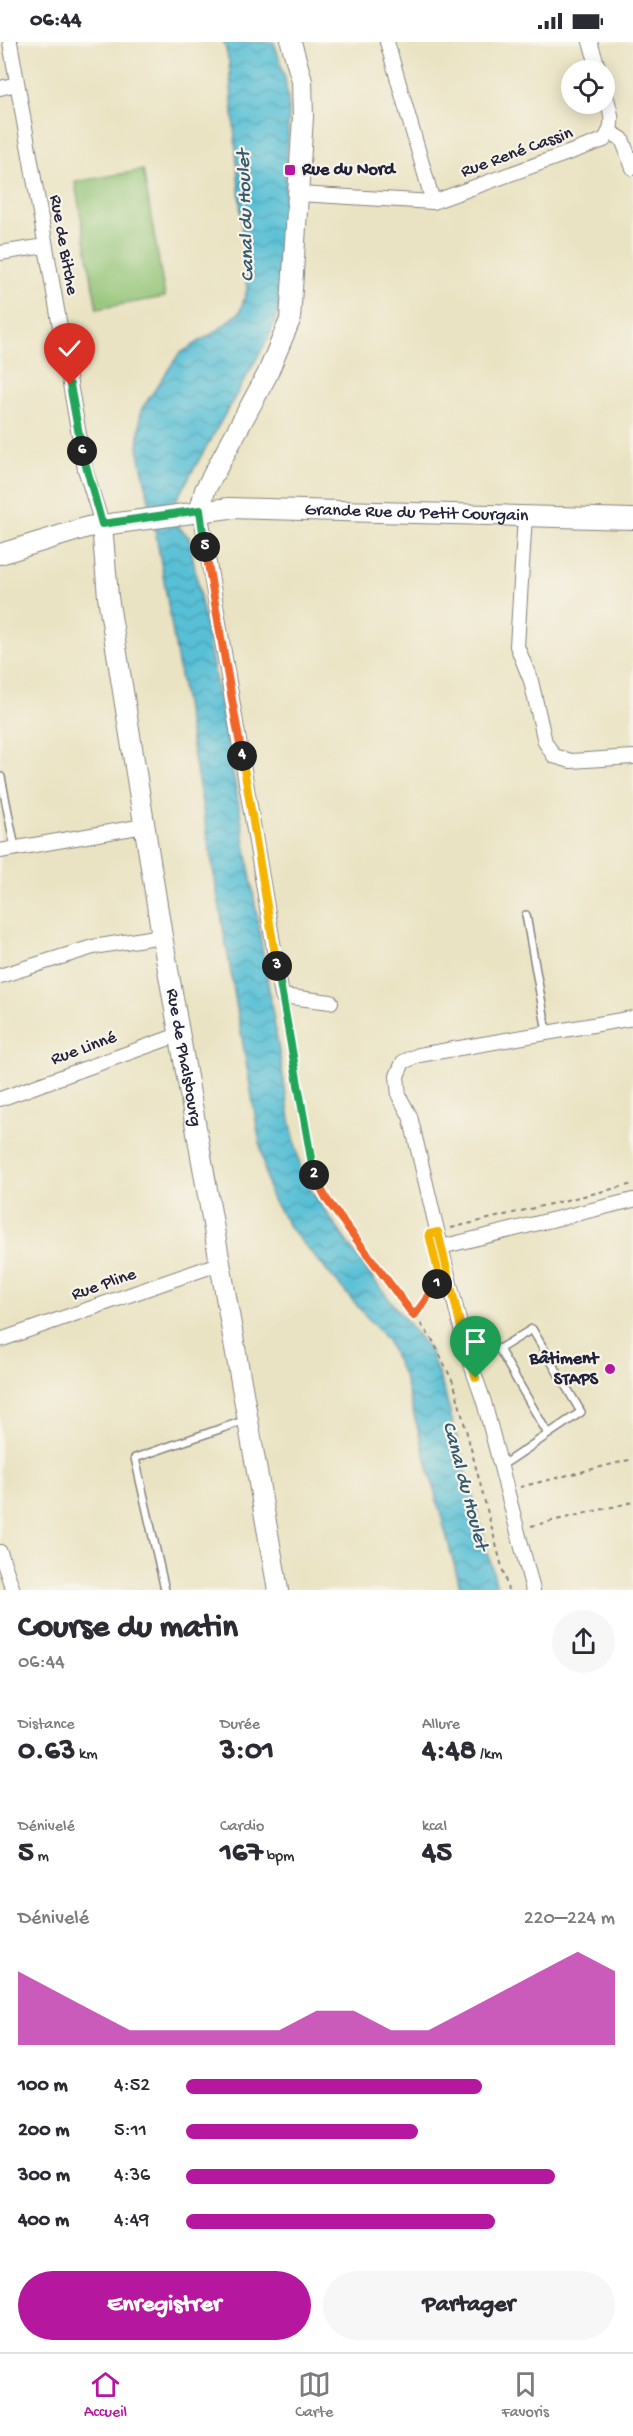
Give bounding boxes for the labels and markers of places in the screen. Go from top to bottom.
place label: Rue du Nord [301,160,397,181]
marker: Rue du Nord [283,163,297,177]
pin [44,323,95,385]
pin: 6 [67,436,97,466]
pin: 5 [190,532,220,562]
pin: 4 [227,741,257,771]
pin: 3 [262,951,292,981]
pin: 2 [299,1160,329,1190]
pin: 1 [422,1269,452,1299]
pin [450,1316,501,1378]
place label: Bâtiment STAPS [529,1349,600,1391]
marker: Bâtiment STAPS [603,1362,617,1376]

